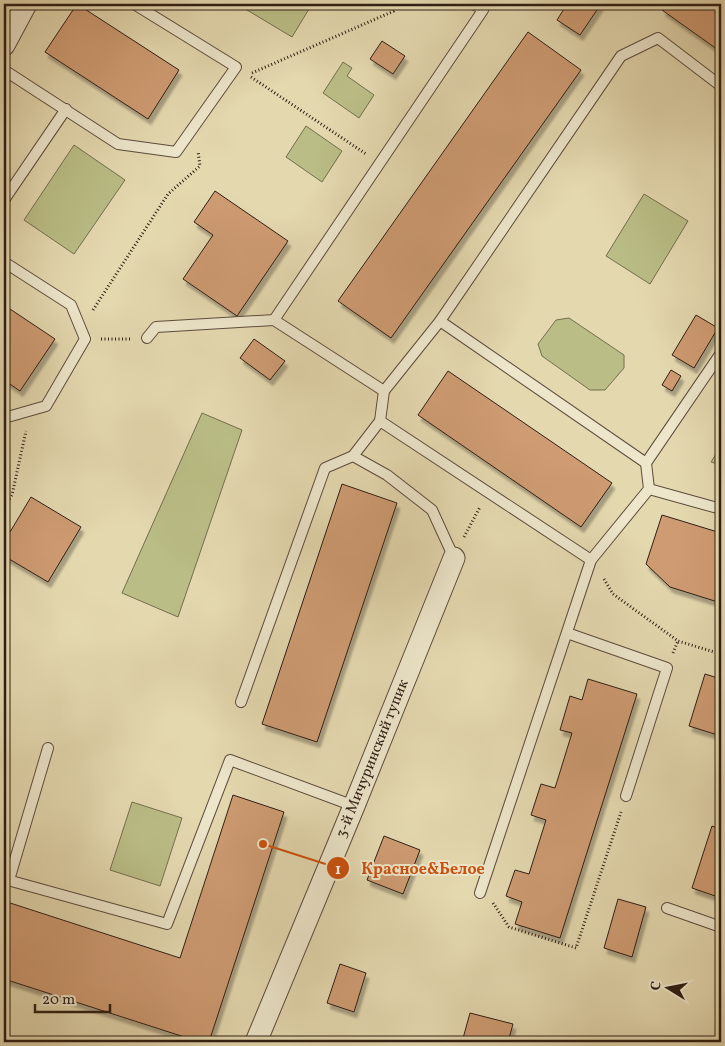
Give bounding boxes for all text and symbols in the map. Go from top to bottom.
street label: 3-й Мичуринский тупик [332,677,414,841]
callout: Красное&Белое [326,853,494,884]
text: Красное&Белое [361,859,485,881]
text: 1 [335,860,341,881]
north arrow [642,964,692,1014]
text: С [647,980,667,992]
scale bar [35,981,110,1013]
text: 20 m [42,990,75,1011]

